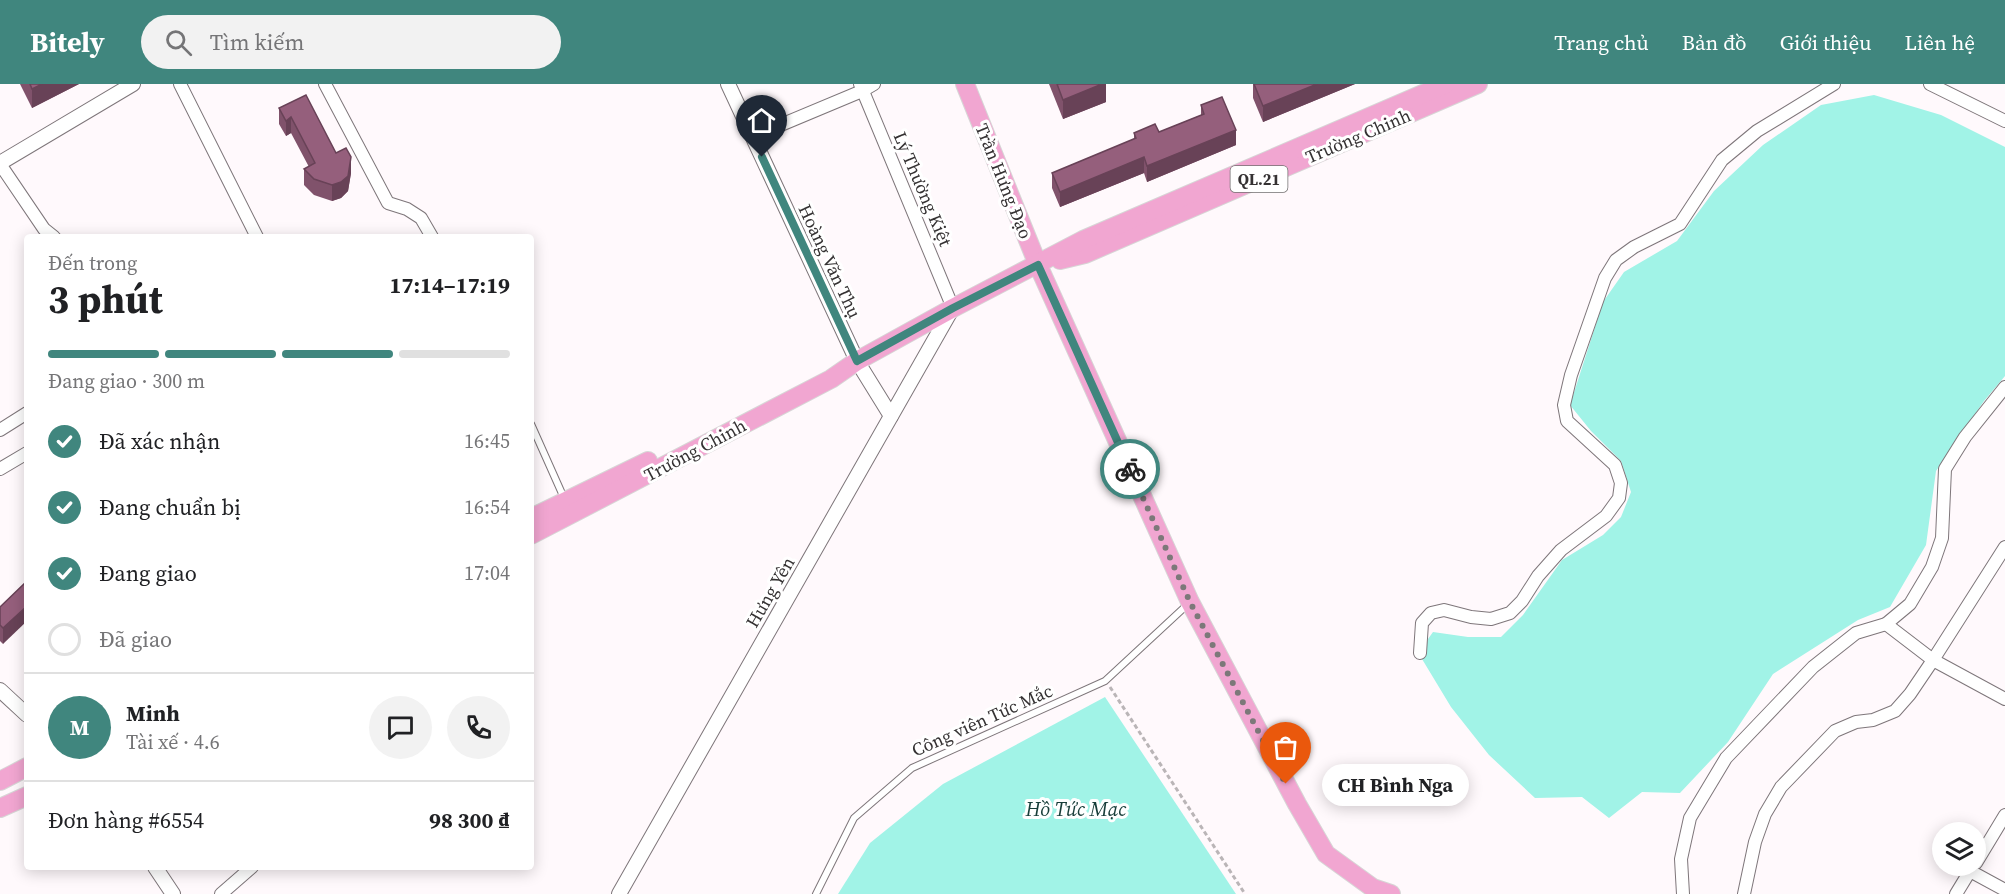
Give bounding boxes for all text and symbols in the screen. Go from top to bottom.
search box [141,15,561,69]
text: Bitely [30,23,105,61]
icon: search [162,26,195,59]
text: Tìm kiếm [210,27,304,57]
text: Trang chủ [1554,28,1649,57]
text: Bản đồ [1682,28,1747,57]
text: Giới thiệu [1780,28,1872,57]
text: Liên hệ [1905,28,1975,57]
pin [736,95,787,157]
street label: Trường Chinh [1302,103,1415,169]
icon: home [745,104,778,137]
street label: Trần Hưng Đạo [969,120,1039,243]
street label: Lý Thường Kiệt [888,128,958,250]
road number: QL.21 [1230,166,1288,192]
street label: Hoàng Văn Thụ [793,200,867,322]
text: Đến trong [48,249,137,277]
text: 17:14–17:19 [390,270,510,300]
text: 3 phút [48,273,163,326]
text: Đang giao · 300 m [48,367,205,395]
street label: Trường Chinh [640,413,750,487]
icon: check [48,425,81,458]
text: Đã xác nhận [99,426,220,456]
text: 16:45 [464,427,510,455]
courier [1100,439,1160,499]
icon: bike [1114,453,1147,486]
icon: check [48,491,81,524]
text: Đang chuẩn bị [99,492,241,522]
text: 16:54 [464,493,510,521]
street label: Hưng Yên [740,552,800,632]
icon: check [48,557,81,590]
text: Đang giao [99,558,197,588]
text: 17:04 [464,559,510,587]
text: Đã giao [99,624,172,654]
street label: Công viên Tức Mắc [908,678,1057,762]
button: chat [369,696,432,759]
button: phone [447,696,510,759]
text: Minh [126,698,180,728]
text: M [70,712,89,742]
pin [1260,722,1311,784]
text: Tài xế · 4.6 [126,728,220,756]
icon: bag [1269,731,1302,764]
callout: CH Bình Nga [1322,763,1469,805]
text: CH Bình Nga [1338,771,1453,799]
water label: Hồ Tức Mạc [1025,795,1127,823]
text: Đơn hàng #6554 [48,805,204,835]
text: 98 300 ₫ [429,805,510,835]
map controls [1932,822,1986,876]
button: layers [1932,822,1986,876]

